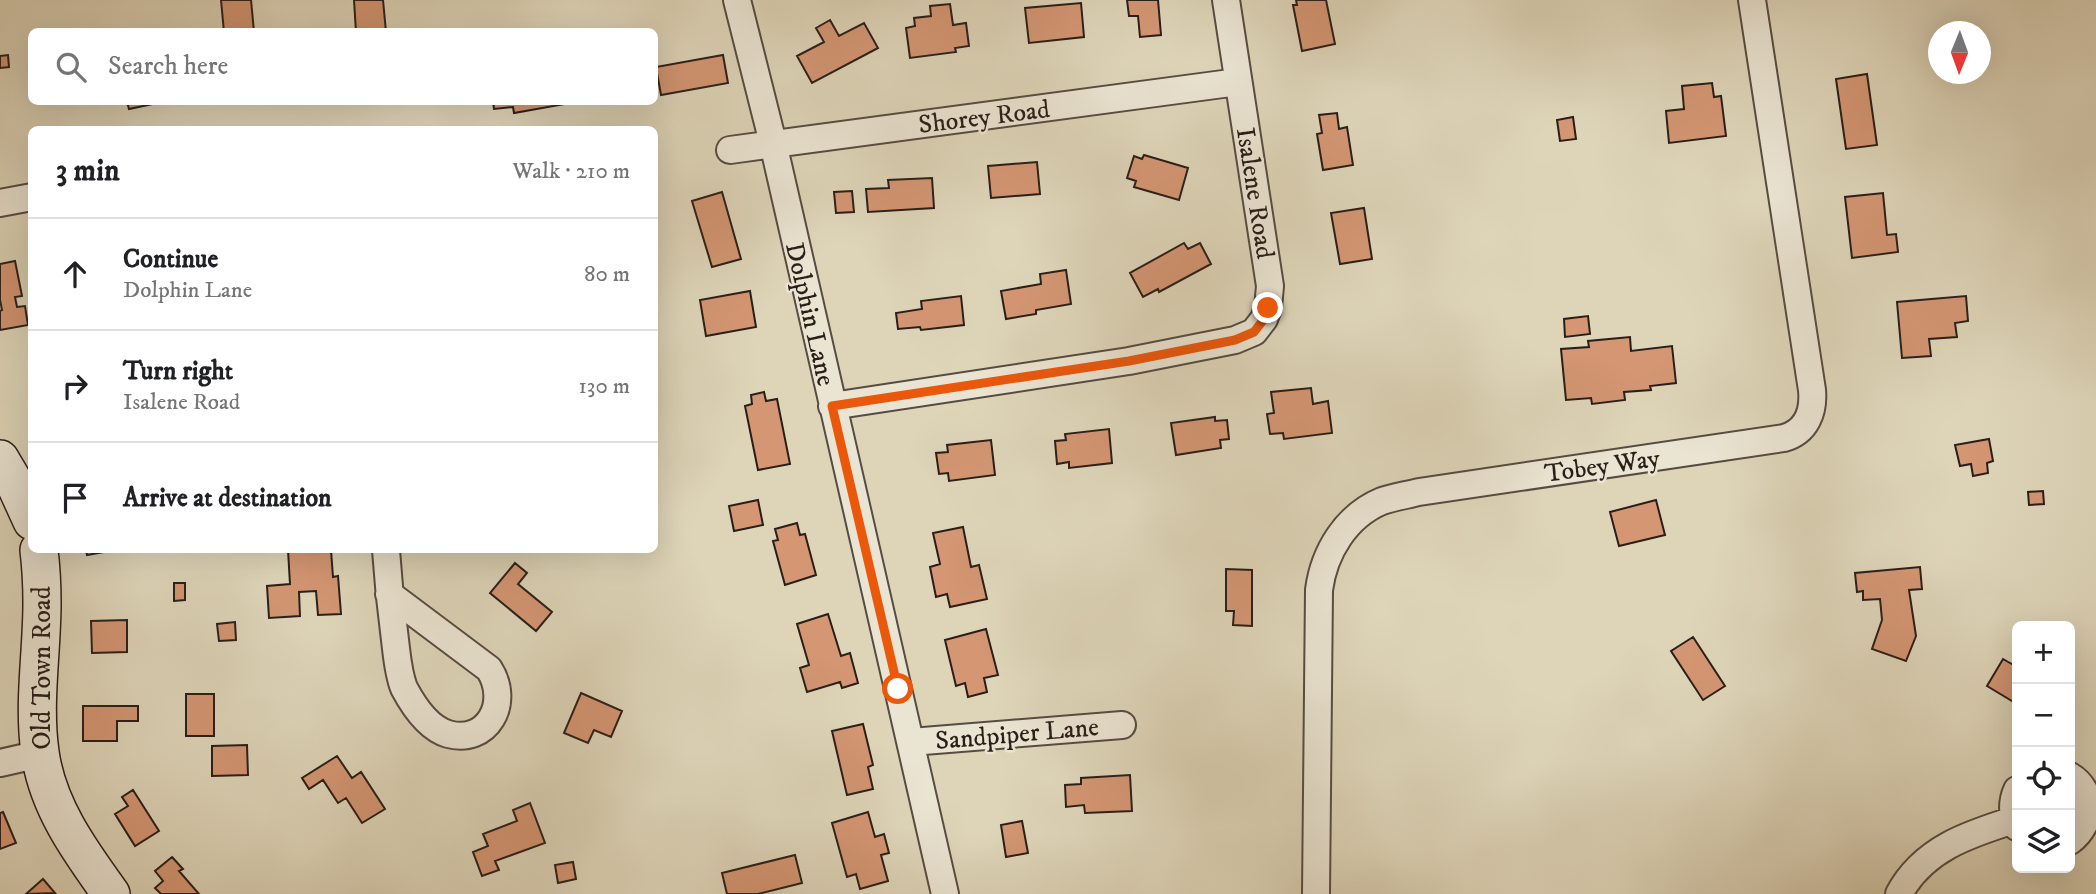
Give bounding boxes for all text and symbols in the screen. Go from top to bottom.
north arrow [1928,21,1991,84]
search box [28,28,658,105]
icon: search [52,48,90,86]
text: Search here [108,50,228,83]
street label: Shorey Road [917,93,1052,142]
street label: Isalene Road [1228,125,1281,261]
text: 3 min [56,153,120,190]
text: Walk · 210 m [513,157,630,186]
street label: Dolphin Lane [777,239,842,389]
text: Continue [123,243,218,276]
icon: ahead [56,255,94,293]
text: 80 m [584,260,630,289]
text: Dolphin Lane [123,276,252,305]
route end [1252,292,1283,323]
text: Turn right [123,355,233,388]
icon: right [56,367,94,405]
text: 130 m [578,372,630,401]
text: Isalene Road [123,388,240,417]
street label: Tobey Way [1543,442,1663,491]
icon: arrive [56,479,94,517]
text: Arrive at destination [123,482,332,515]
street label: Old Town Road [26,586,59,750]
map controls [2012,621,2075,873]
button: + [2012,621,2075,684]
route start [882,673,913,704]
button: − [2012,684,2075,747]
street label: Sandpiper Lane [934,711,1100,758]
button: locate [2012,747,2075,810]
button: layers [2012,810,2075,873]

